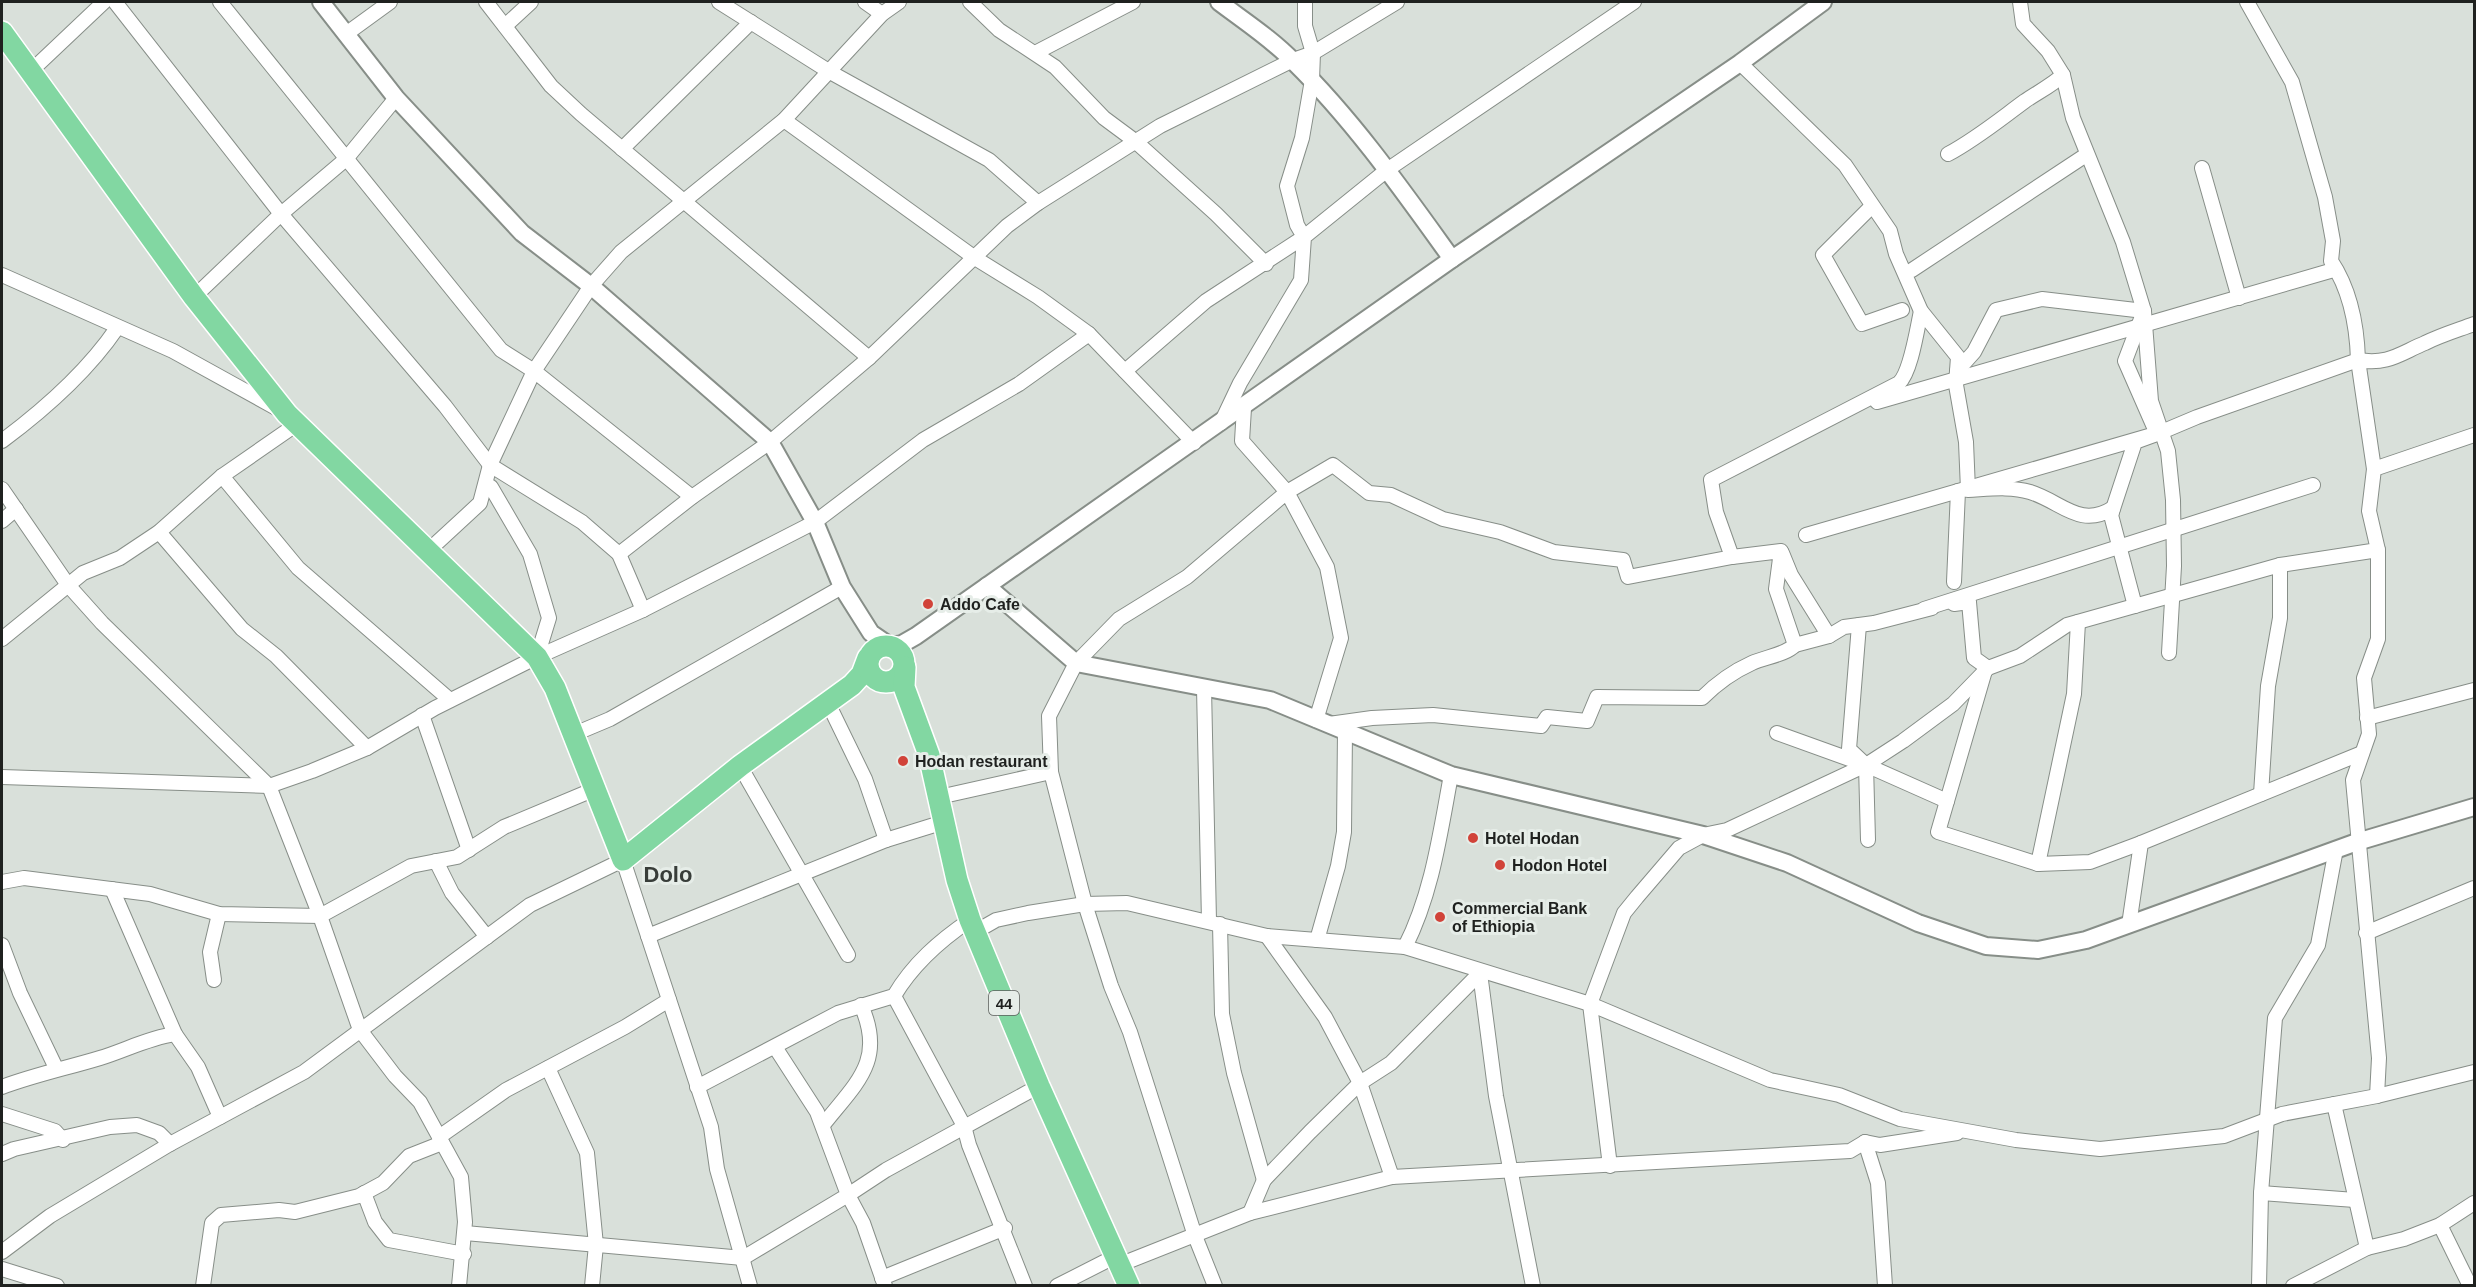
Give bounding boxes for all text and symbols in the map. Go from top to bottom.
place label: Addo Cafe [940,596,1020,613]
marker: Addo Cafe [921,597,935,611]
place label: Hodan restaurant [915,753,1048,770]
marker: Hodan restaurant [896,754,910,768]
place label: Hotel Hodan [1485,830,1579,847]
marker: Hotel Hodan [1466,831,1480,845]
place label: Hodon Hotel [1512,857,1607,874]
marker: Hodon Hotel [1493,858,1507,872]
district label: Dolo [644,862,692,887]
place label: Commercial Bank of Ethiopia [1452,900,1587,935]
marker: Commercial Bank of Ethiopia [1433,910,1447,924]
road number: 44 [989,991,1019,1015]

